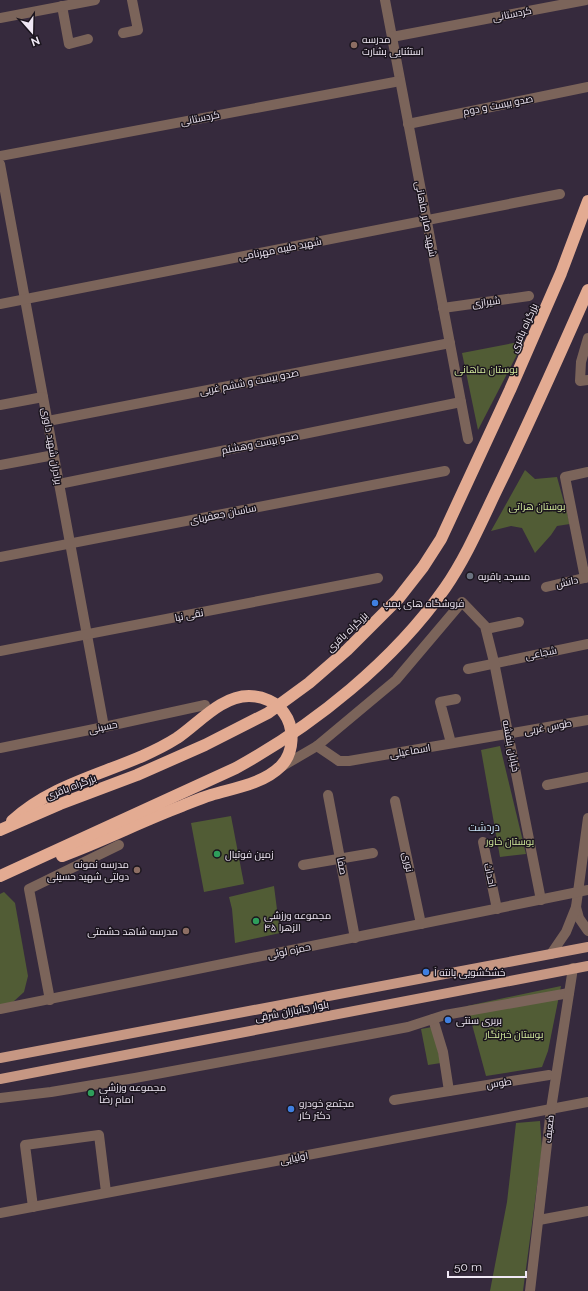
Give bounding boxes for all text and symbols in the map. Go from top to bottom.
street label: کردستانی [491,5,533,24]
north arrow [12,12,52,52]
text: N [29,33,41,48]
place label: مدرسه استثنایی بشارت [362,34,424,58]
marker: مدرسه استثنایی بشارت [349,40,359,50]
street label: صدو بیست و دوم [462,93,534,119]
street label: کردستانی [179,109,221,128]
street label: شهید صابر ماهانی [412,180,439,258]
street label: شهید طیبه مهرنامی [238,236,323,263]
street label: شیرازی [471,295,501,310]
street label: بزرگراه باقری [508,302,541,355]
park label: بوستان ماهانی [454,364,518,376]
street label: صدو بیست و ششم غربی [198,367,300,399]
street label: برادران شهید داوری [39,407,64,486]
street label: صدو بیست وهشتم [221,430,300,458]
park label: بوستان هراتی [509,501,565,513]
street label: ساسان جعفربای [189,502,257,527]
marker: مسجد باقریه [465,571,475,581]
place label: مسجد باقریه [478,571,530,582]
street label: دانش [555,574,580,591]
marker: فروشگاه های پمپ [370,598,380,608]
place label: فروشگاه های پمپ [383,598,464,610]
street label: نقی نیا [174,607,204,624]
street label: بزرگراه باقری [324,610,370,655]
street label: شجاعی [524,645,558,662]
street label: طوس غربی [523,717,573,738]
street label: حسینی [88,719,118,736]
street label: خیابان بنفشه [500,719,521,773]
street label: اسماعیلی [389,742,432,761]
street label: بزرگراه باقری [44,772,98,803]
district label: دردشت [468,821,500,834]
park label: بوستان خاور [485,836,534,848]
marker: زمین فوتبال [212,849,222,859]
place label: زمین فوتبال [225,849,274,861]
street label: نوری [400,851,415,873]
street label: صفا [335,856,349,876]
place label: مدرسه نمونه دولتی شهید حسینی [47,859,129,883]
street label: احداث [482,862,498,888]
marker: مدرسه نمونه دولتی شهید حسینی [132,865,142,875]
place label: مجموعه ورزشی الزهرا ۴۵ [264,910,331,933]
marker: مجموعه ورزشی الزهرا ۴۵ [251,916,261,926]
place label: مدرسه شاهد حشمتی [87,926,178,938]
marker: مدرسه شاهد حشمتی [181,926,191,936]
street label: حمزه لوئی [266,941,312,962]
marker: خشکشویی پانته آ [421,967,431,977]
place label: خشکشویی پانته آ [434,967,505,979]
street label: بلوار جانبازان شرقی [254,998,330,1025]
marker: بربری سنتی [443,1015,453,1025]
place label: بربری سنتی [456,1015,502,1027]
park label: بوستان خبرنگار [484,1029,543,1041]
street label: طوس [486,1076,513,1091]
place label: مجموعه ورزشی امام رضا [99,1082,166,1107]
marker: مجموعه ورزشی امام رضا [86,1088,96,1098]
place label: مجتمع خودرو دکتر کار [298,1098,354,1121]
marker: مجتمع خودرو دکتر کار [286,1104,296,1114]
street label: ضعیف [542,1114,556,1144]
street label: اولیایی [279,1150,309,1167]
scale bar [448,1253,526,1279]
text: 50 m [454,1260,482,1274]

